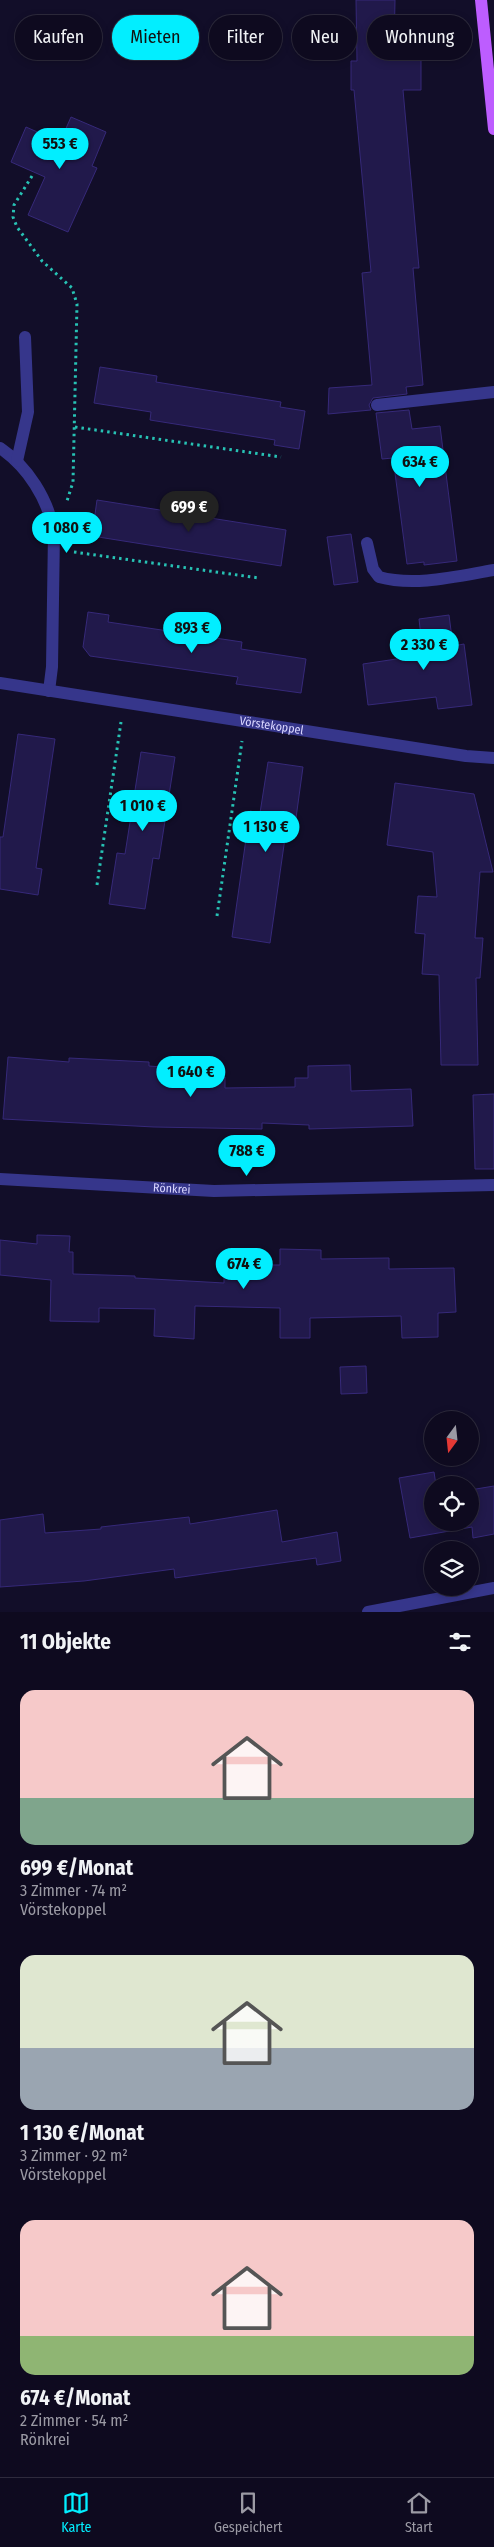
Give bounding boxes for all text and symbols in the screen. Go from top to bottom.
chip: Kaufen [15,15,102,60]
chip: Mieten [112,15,199,60]
chip: Filter [209,15,282,60]
chip: Neu [292,15,357,60]
chip: Wohnung [367,15,472,60]
pin: 553 € [25,128,95,170]
text: 553 € [43,134,77,153]
pin: 634 € [385,446,455,488]
text: 634 € [402,452,438,471]
pin: 699 € [154,490,224,533]
text: 699 € [171,497,207,516]
pin: 1 080 € [21,512,113,554]
text: 1 080 € [43,518,91,537]
pin: 893 € [157,612,227,654]
text: 893 € [174,618,210,637]
pin: 2 330 € [378,628,470,671]
text: 2 330 € [401,635,447,654]
street label: Vörstekoppel [239,714,305,737]
pin: 1 010 € [97,790,189,832]
text: 1 010 € [120,796,166,815]
pin: 1 130 € [220,810,312,853]
text: 1 130 € [243,817,289,836]
pin: 1 640 € [145,1056,237,1098]
text: 1 640 € [167,1062,215,1081]
pin: 788 € [212,1134,282,1177]
text: 788 € [229,1141,265,1160]
street label: Rönkrei [153,1181,191,1197]
pin: 674 € [209,1248,279,1290]
text: 674 € [227,1254,261,1273]
north arrow [424,1411,479,1466]
map controls [424,1411,479,1596]
button: locate [424,1476,479,1531]
button: layers [424,1541,479,1596]
icon: filters [446,1628,474,1656]
text: 11 Objekte [20,1629,111,1655]
icon: home [202,1723,292,1813]
text: 699 €/Monat [20,1855,133,1881]
text: 3 Zimmer · 74 m² [20,1881,127,1900]
text: Vörstekoppel [20,1900,106,1919]
icon: home [202,1988,292,2078]
text: 1 130 €/Monat [20,2120,144,2146]
text: 3 Zimmer · 92 m² [20,2146,128,2165]
text: Vörstekoppel [20,2165,106,2184]
icon: home [202,2253,292,2343]
text: 674 €/Monat [20,2385,130,2411]
text: 2 Zimmer · 54 m² [20,2411,128,2430]
text: Rönkrei [20,2430,70,2449]
tab: Karte [61,2489,92,2536]
tab: Gespeichert [214,2489,282,2536]
tab: Start [405,2489,433,2536]

